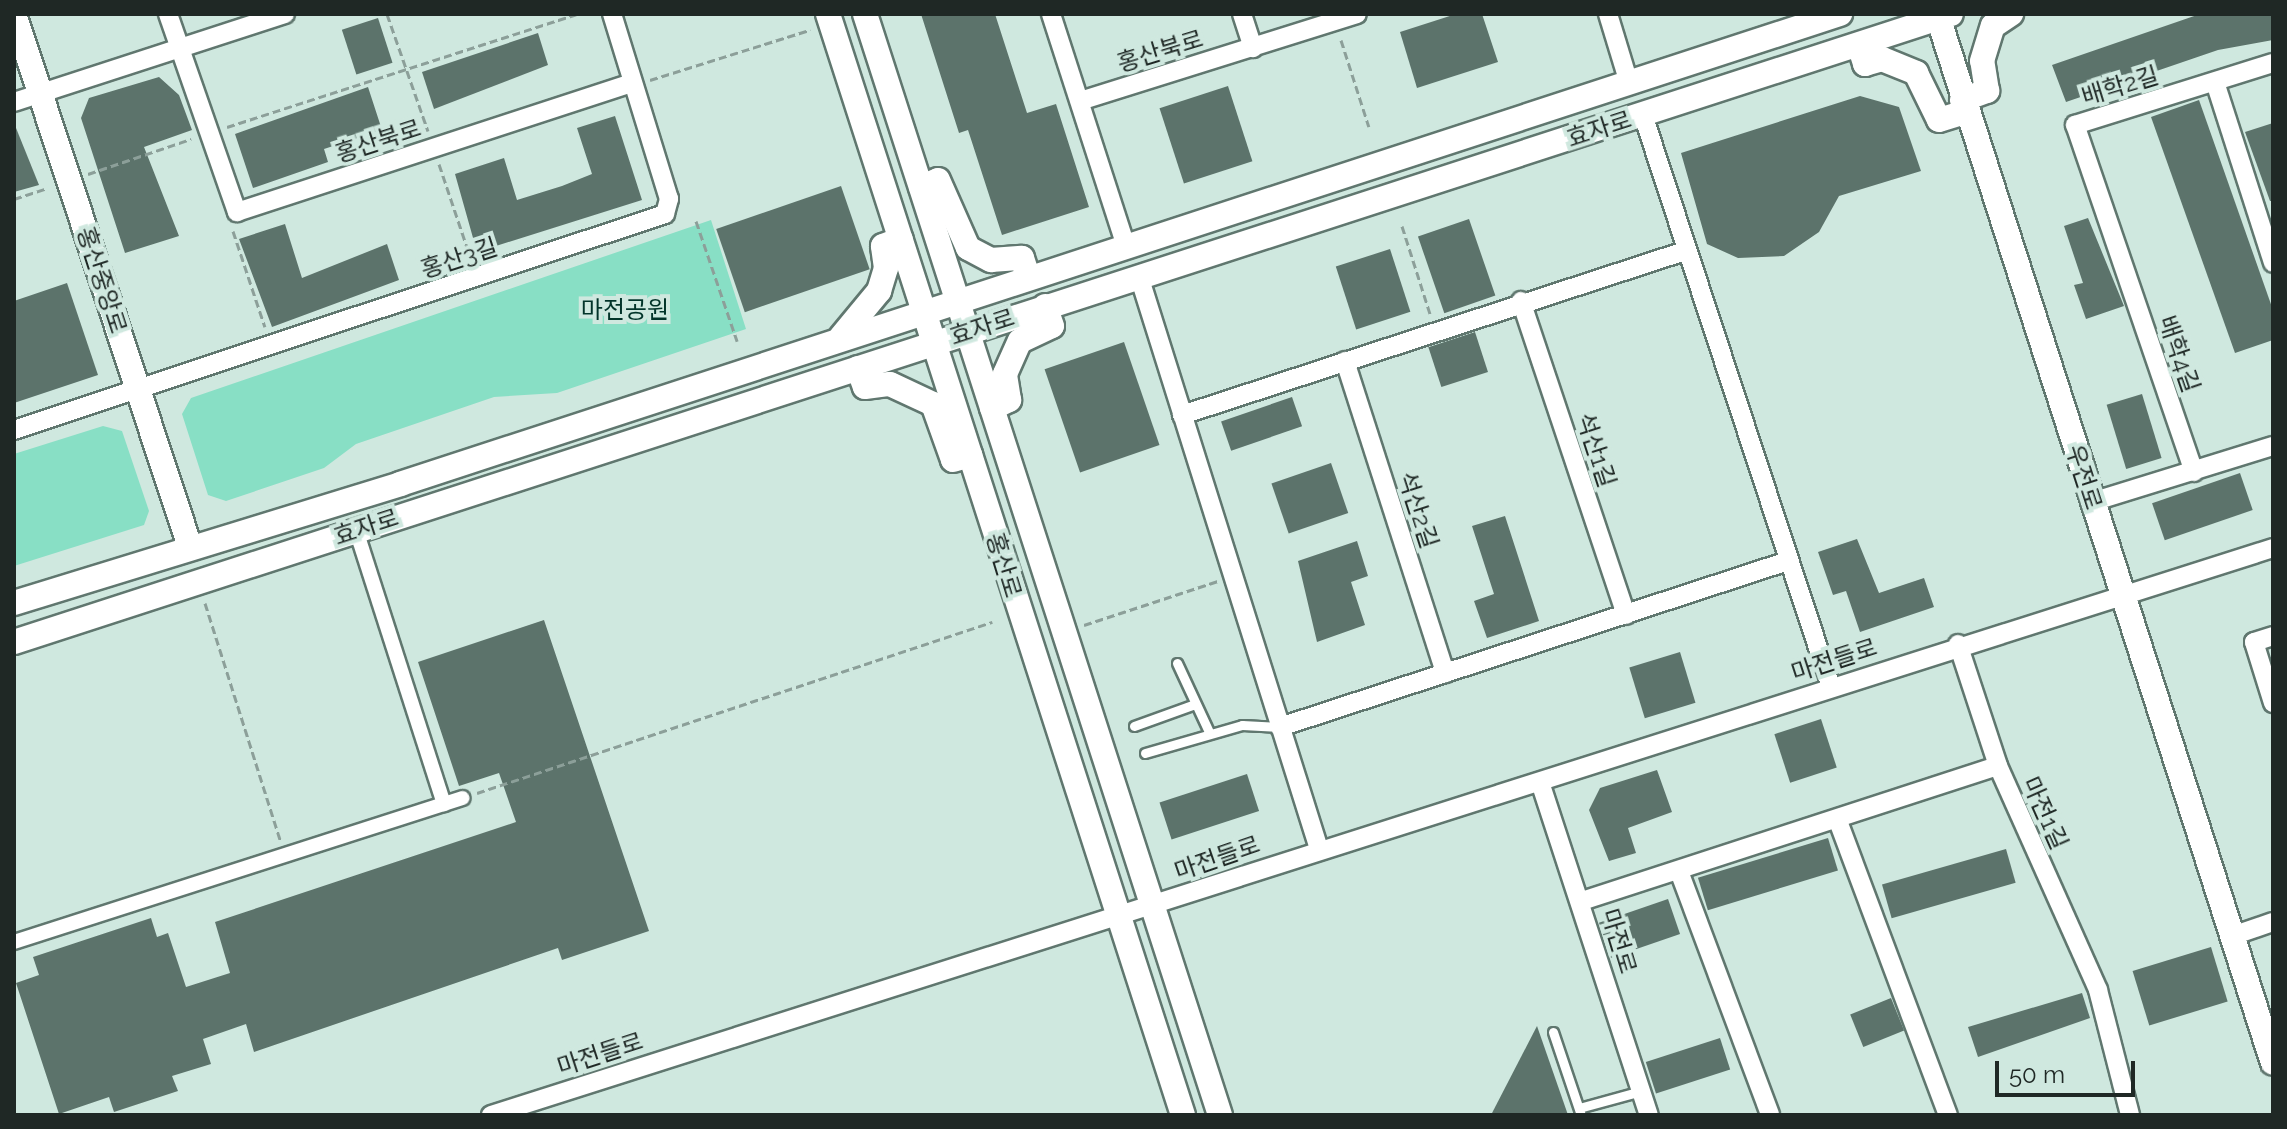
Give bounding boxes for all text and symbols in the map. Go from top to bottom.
street label: 홍산북로 [1114,24,1206,78]
street label: 배학2길 [2078,61,2162,111]
street label: 효자로 [1563,105,1635,153]
street label: 홍산북로 [332,114,424,168]
street label: 홍산중앙로 [71,223,133,337]
street label: 홍산3길 [417,232,501,284]
park label: 마전공원 [581,296,669,324]
street label: 효자로 [946,303,1018,351]
street label: 배학4길 [2152,312,2206,396]
street label: 석산1길 [1570,409,1622,491]
street label: 우전로 [2060,441,2108,513]
street label: 석산2길 [1392,468,1444,552]
street label: 효자로 [330,503,402,551]
street label: 홍산로 [981,529,1027,601]
street label: 마전들로 [1788,633,1880,687]
street label: 마전1길 [2016,772,2074,854]
street label: 마전들로 [1171,830,1263,886]
street label: 마전로 [1596,905,1642,977]
street label: 마전들로 [554,1027,646,1081]
scale bar [1999,1045,2139,1095]
text: 50 m [2009,1060,2065,1089]

